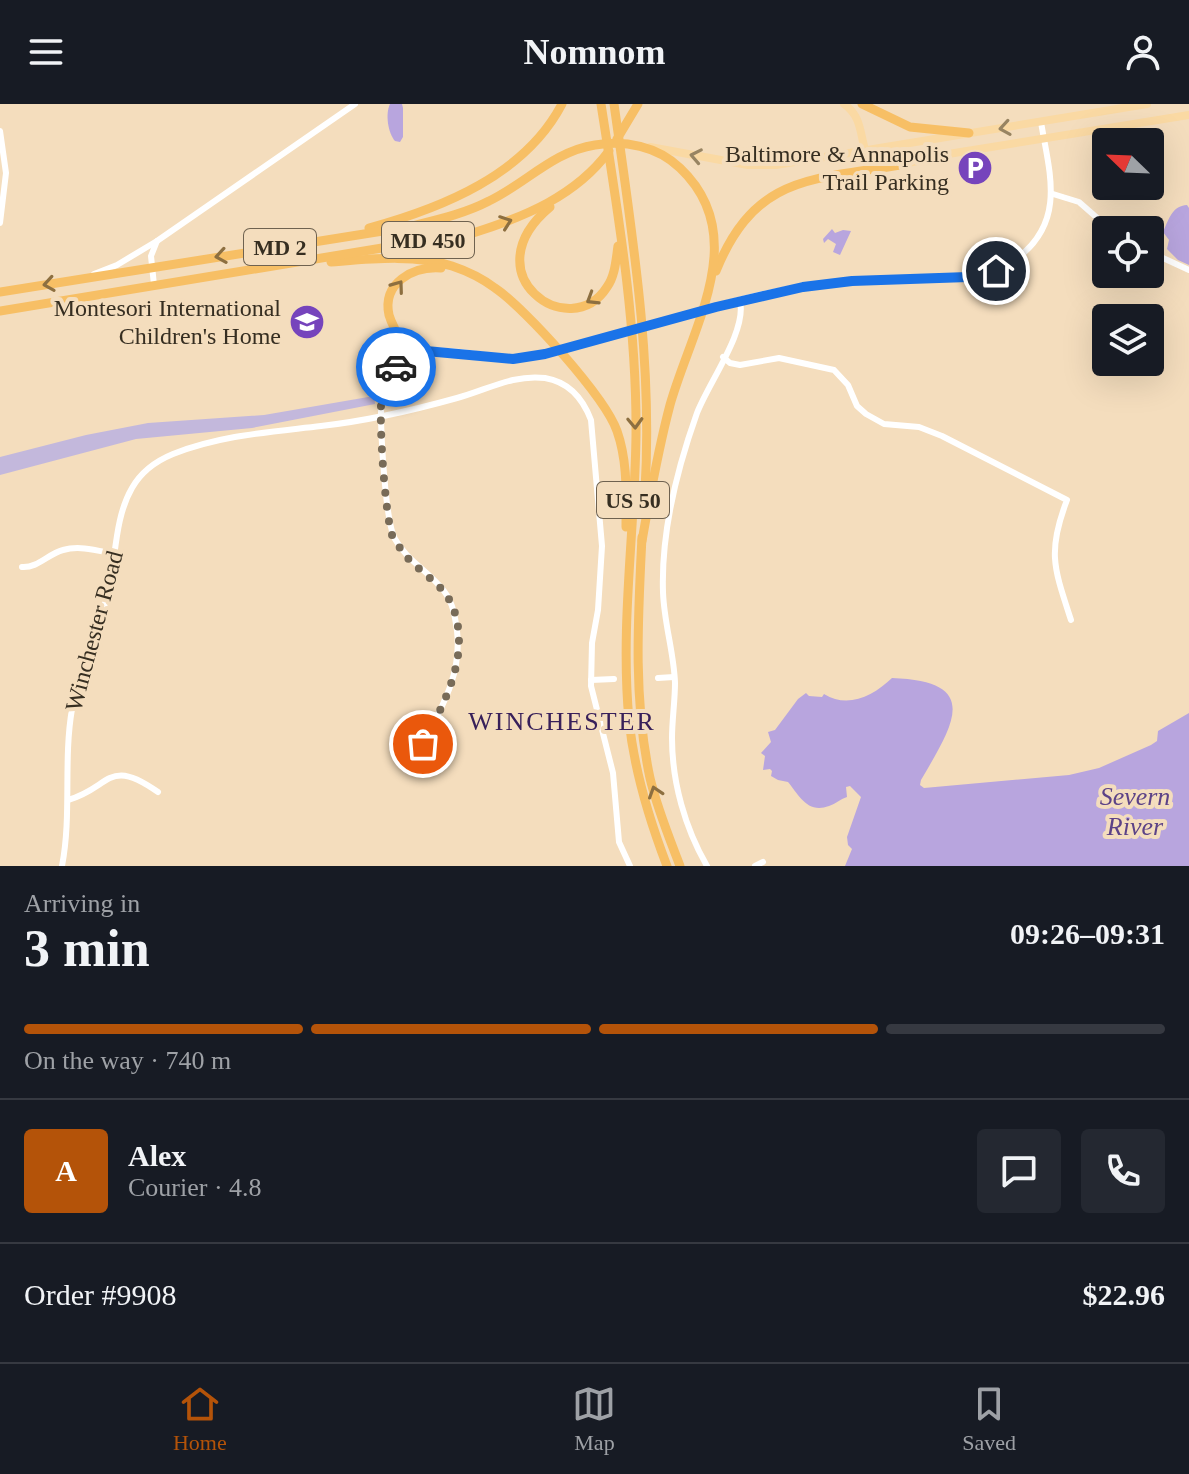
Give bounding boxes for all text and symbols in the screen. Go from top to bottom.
icon: menu [24,30,68,74]
icon: person [1121,30,1165,74]
text: Nomnom [524,32,666,72]
one-way arrow [998,118,1012,135]
north arrow [1092,128,1164,200]
map controls [1092,128,1164,376]
place label: Baltimore & Annapolis Trail Parking [725,141,949,195]
one-way arrow [690,148,704,165]
parking icon: Baltimore & Annapolis Trail Parking [956,149,994,187]
one-way arrow [498,215,512,232]
button: locate [1092,216,1164,288]
road number: MD 450 [382,222,474,258]
road number: MD 2 [244,229,316,265]
pin [962,237,1030,305]
one-way arrow [214,247,228,264]
icon: home [974,249,1018,293]
one-way arrow [42,275,55,292]
one-way arrow [388,280,403,295]
one-way arrow [587,289,601,304]
place label: Montesori International Children's Home [54,295,281,349]
school or university icon: Montesori International Children's Home [288,303,326,341]
button: layers [1092,304,1164,376]
courier [356,327,436,407]
icon: car [374,345,418,389]
one-way arrow [627,417,644,430]
road number: US 50 [597,482,669,518]
street label: Winchester Road [60,548,128,714]
district label: WINCHESTER [468,707,656,736]
pin [389,710,457,778]
icon: bag [401,722,445,766]
water label: Severn River [1100,782,1170,841]
one-way arrow [648,786,664,800]
text: Arriving in [24,889,140,918]
text: 09:26–09:31 [1010,917,1165,950]
text: 3 min [24,920,150,977]
text: On the way · 740 m [24,1046,231,1075]
button: chat [977,1129,1061,1213]
button: phone [1081,1129,1165,1213]
text: Alex [128,1139,186,1172]
text: A [55,1154,77,1187]
text: Courier · 4.8 [128,1173,262,1202]
text: Order #9908 [24,1278,176,1311]
text: $22.96 [1083,1278,1165,1311]
tab: Home [173,1382,227,1456]
tab: Map [572,1382,616,1456]
tab: Saved [962,1382,1016,1456]

